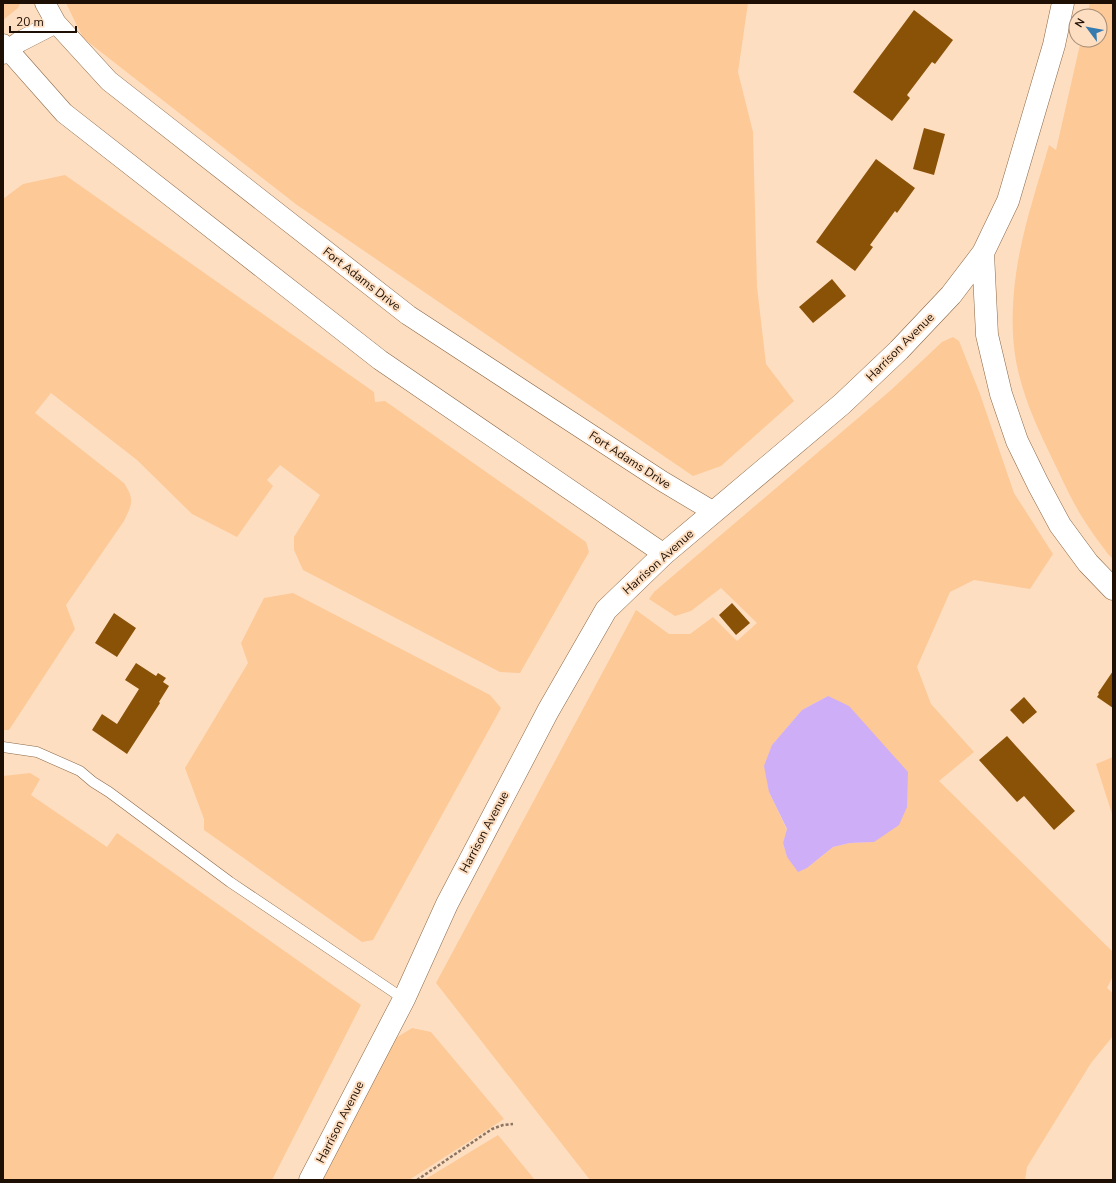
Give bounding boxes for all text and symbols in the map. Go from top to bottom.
scale bar [10,8,76,34]
north arrow [1068,8,1108,48]
text: 20 m [16,14,44,30]
text: N [1071,15,1088,30]
street label: Fort Adams Drive [320,244,404,314]
street label: Harrison Avenue [863,310,937,384]
street label: Fort Adams Drive [586,428,674,492]
street label: Harrison Avenue [619,526,697,598]
street label: Harrison Avenue [456,788,512,876]
street label: Harrison Avenue [312,1078,368,1166]

